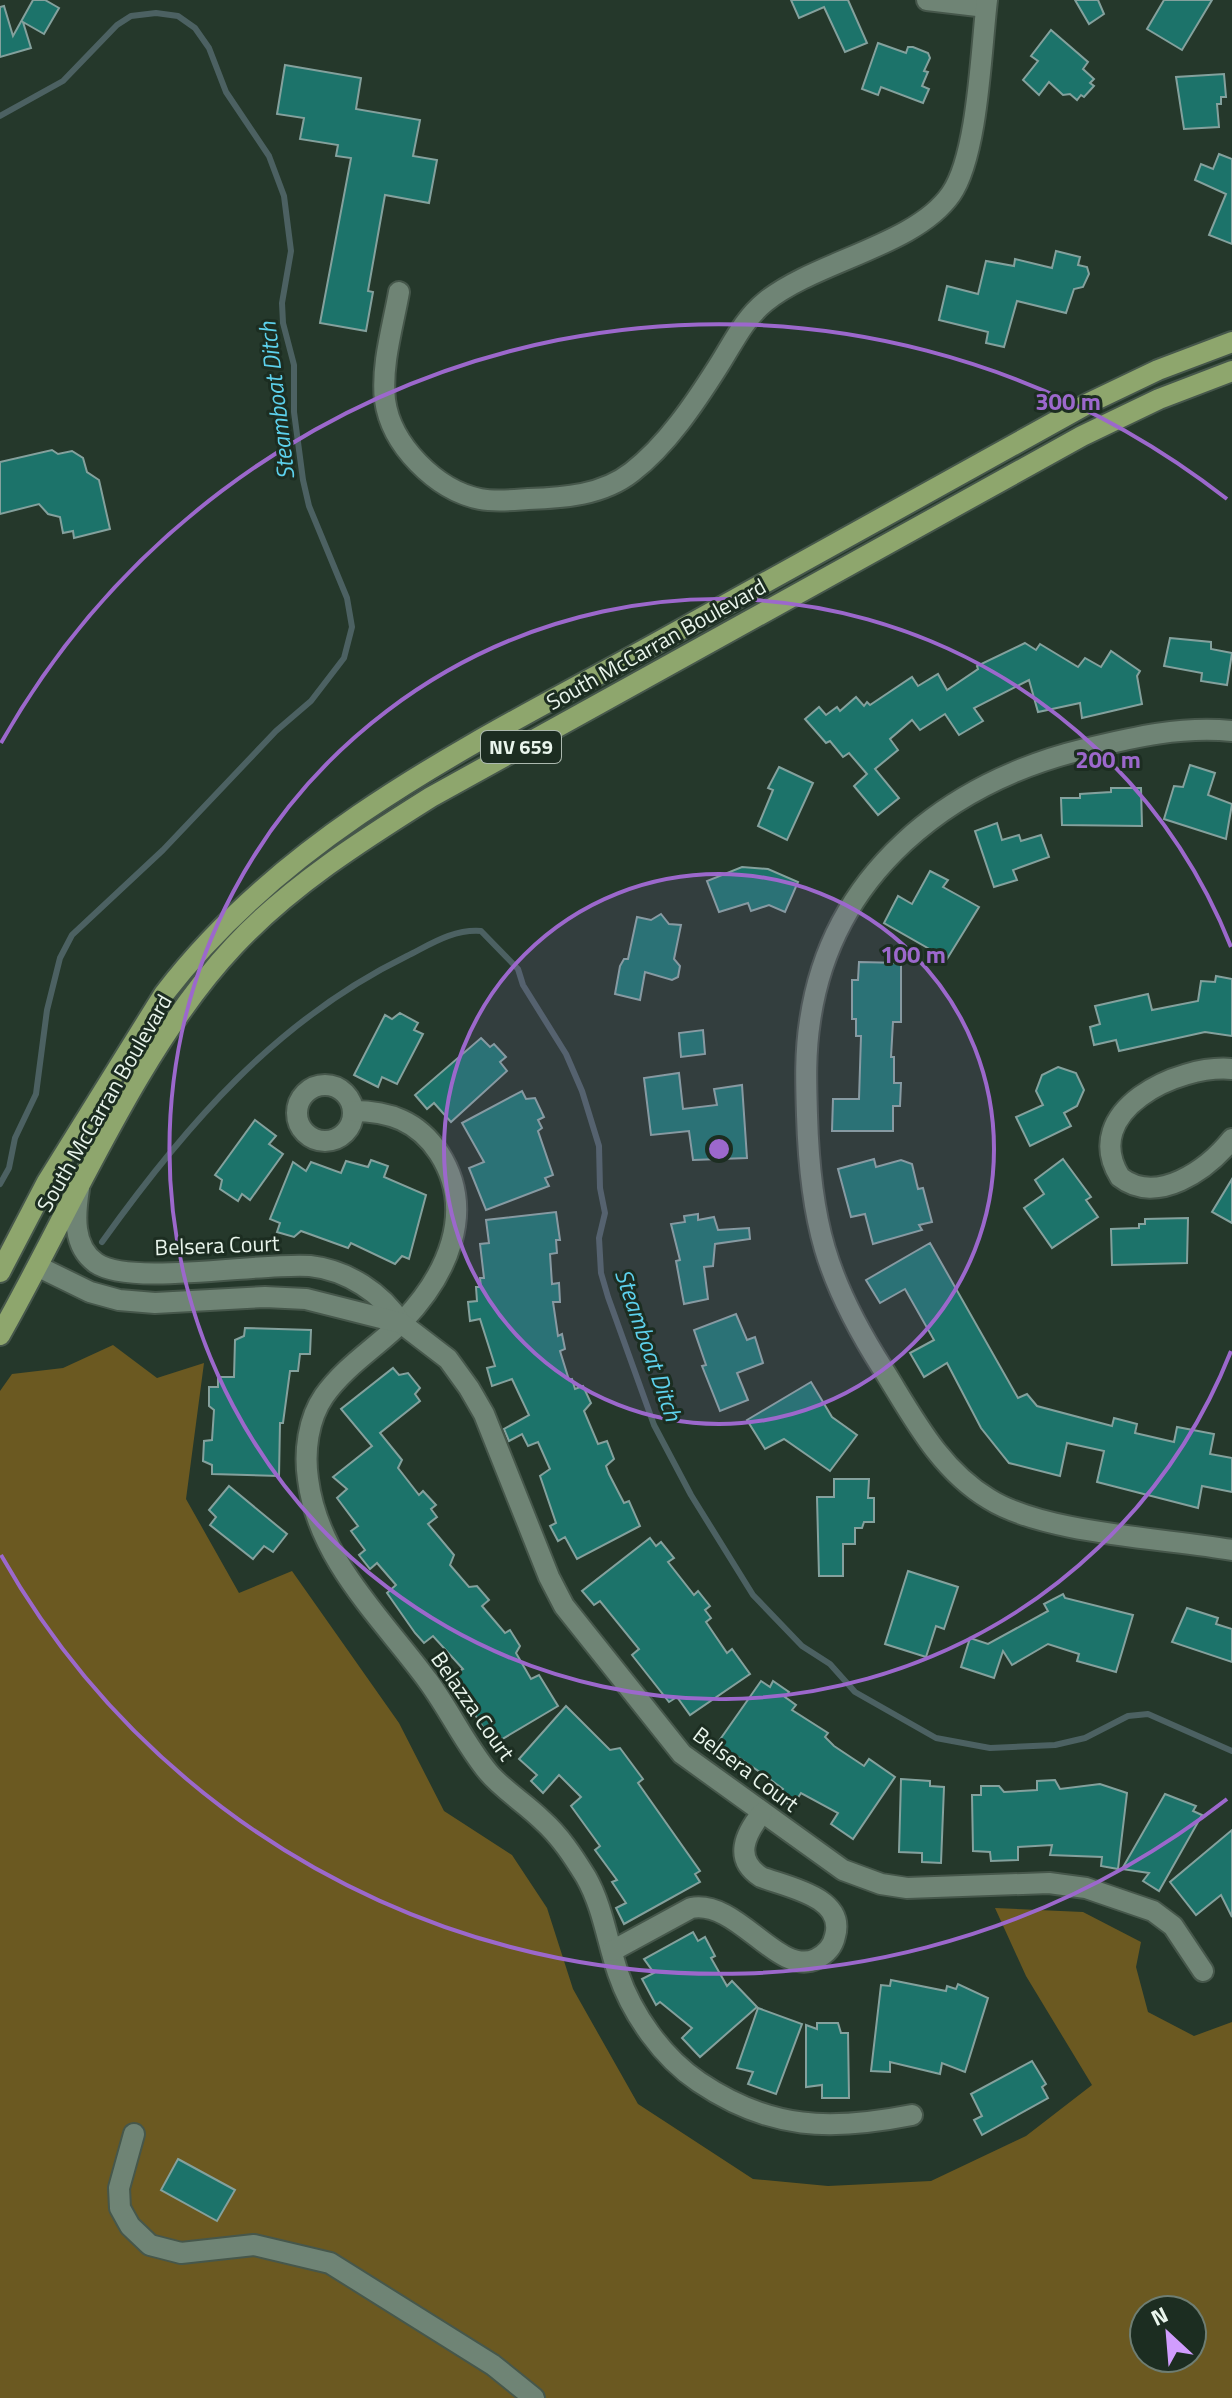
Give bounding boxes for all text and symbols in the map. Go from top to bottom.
water label: Steamboat Ditch [248,319,304,482]
text: 300 m [1035,383,1101,419]
street label: South McCarran Boulevard [540,569,772,719]
road number: NV 659 [481,731,561,763]
text: 200 m [1075,741,1141,777]
text: 100 m [880,936,946,972]
street label: South McCarran Boulevard [28,988,180,1218]
centre of rings [705,1135,733,1163]
street label: Belsera Court [154,1226,280,1264]
water label: Steamboat Ditch [606,1264,692,1427]
street label: Belazza Court [423,1644,524,1768]
street label: Belsera Court [686,1718,806,1820]
north arrow [1128,2294,1208,2374]
text: N [1145,2297,1174,2335]

